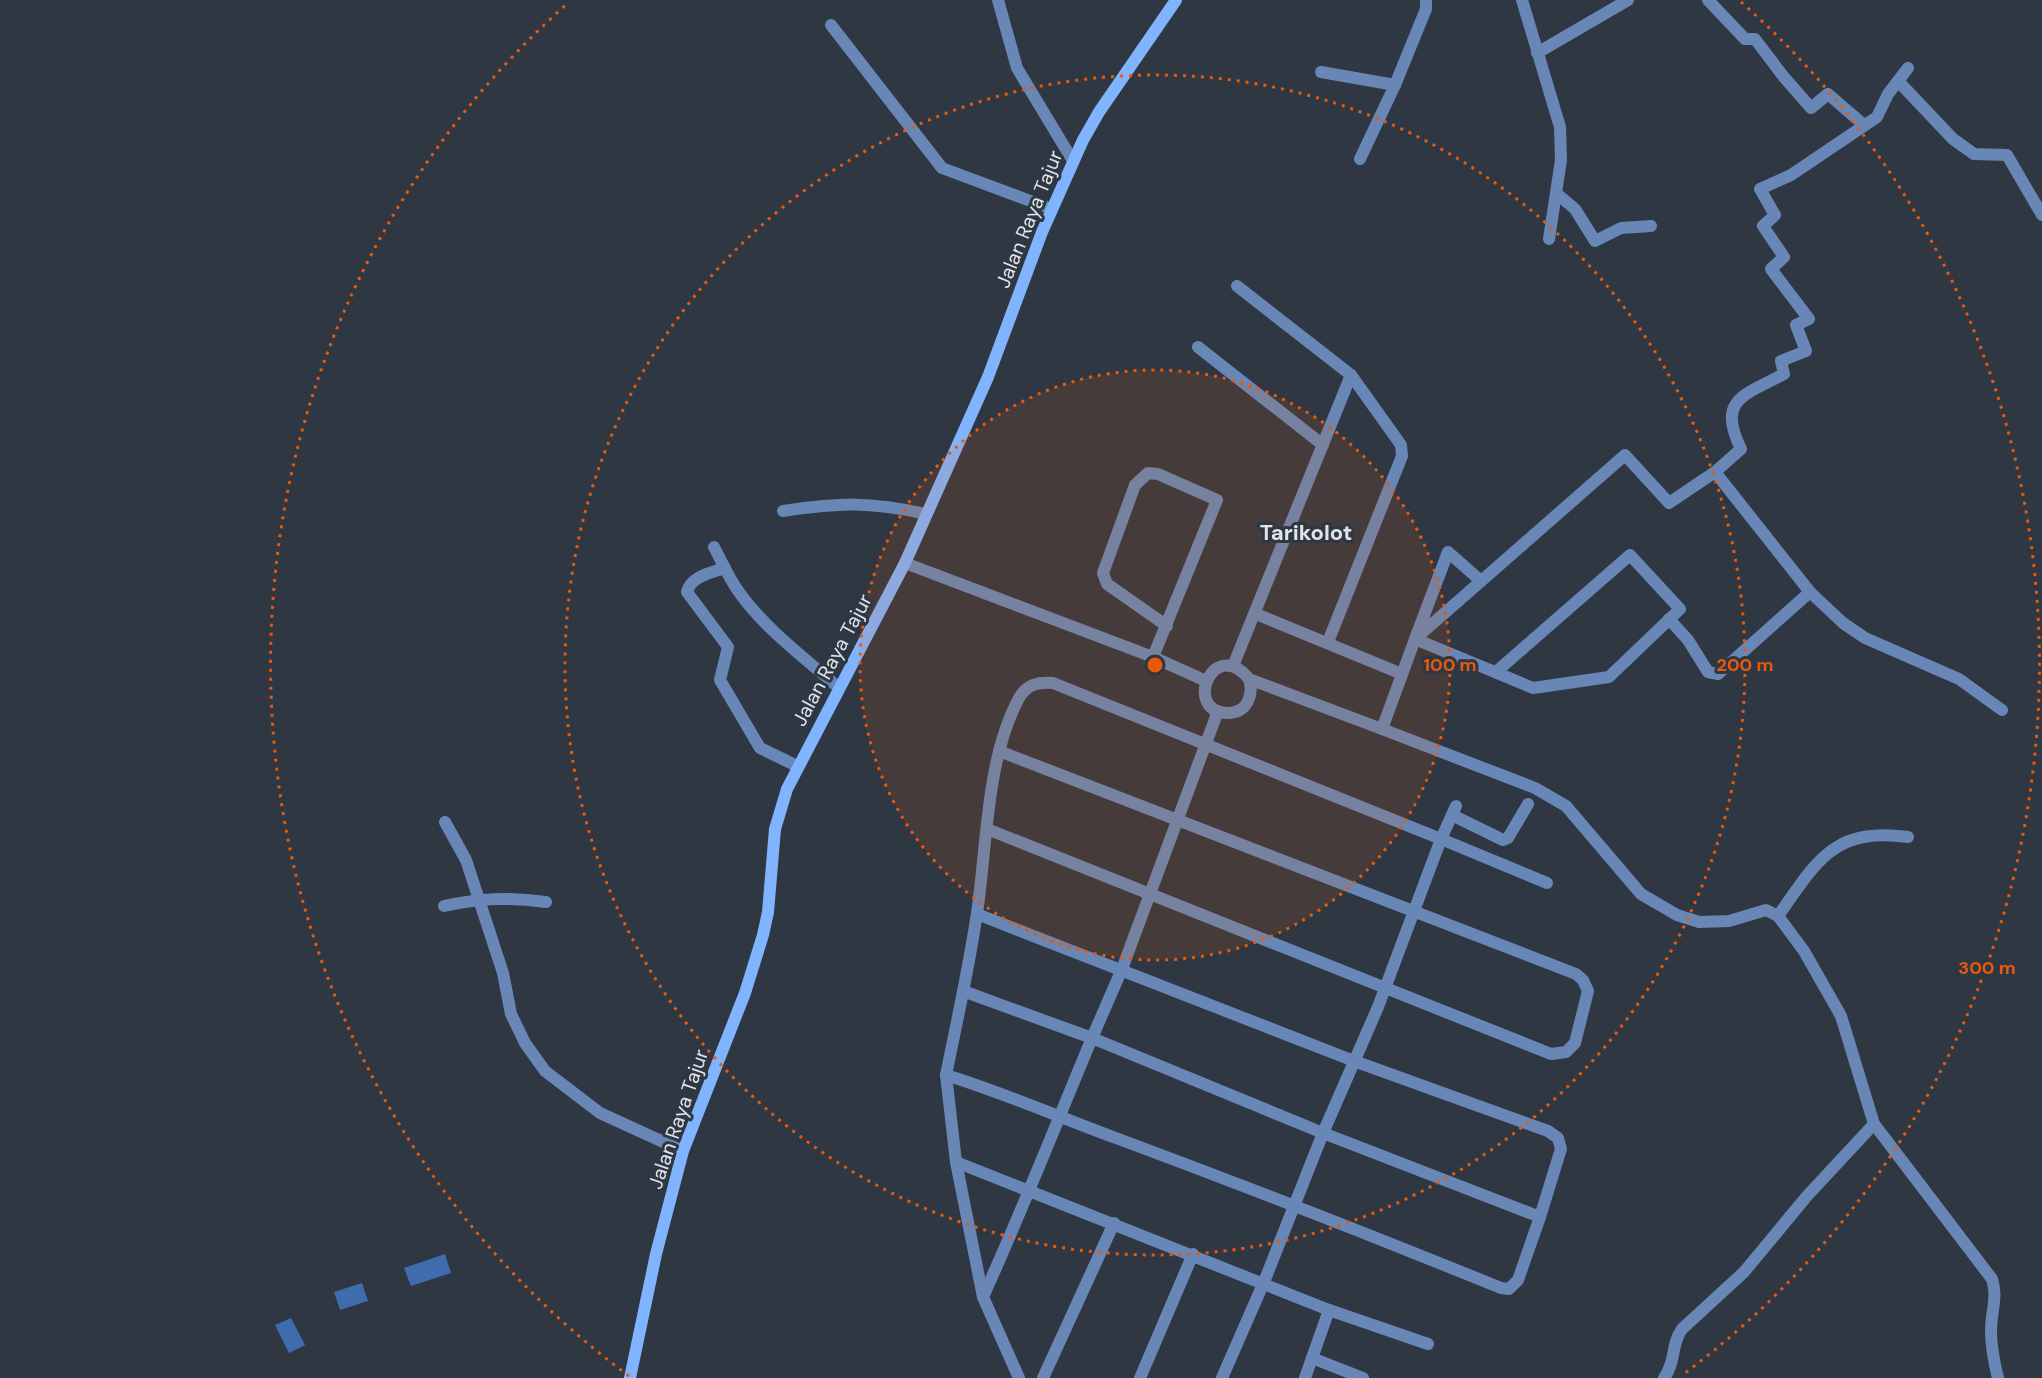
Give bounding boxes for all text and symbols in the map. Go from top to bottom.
street label: Jalan Raya Tajur [990,146,1068,292]
district label: Tarikolot [1260,518,1352,547]
street label: Jalan Raya Tajur [786,589,878,731]
text: 100 m [1423,653,1477,677]
text: 200 m [1717,653,1773,677]
centre of rings [1145,655,1165,675]
text: 300 m [1958,956,2016,980]
street label: Jalan Raya Tajur [642,1046,714,1192]

